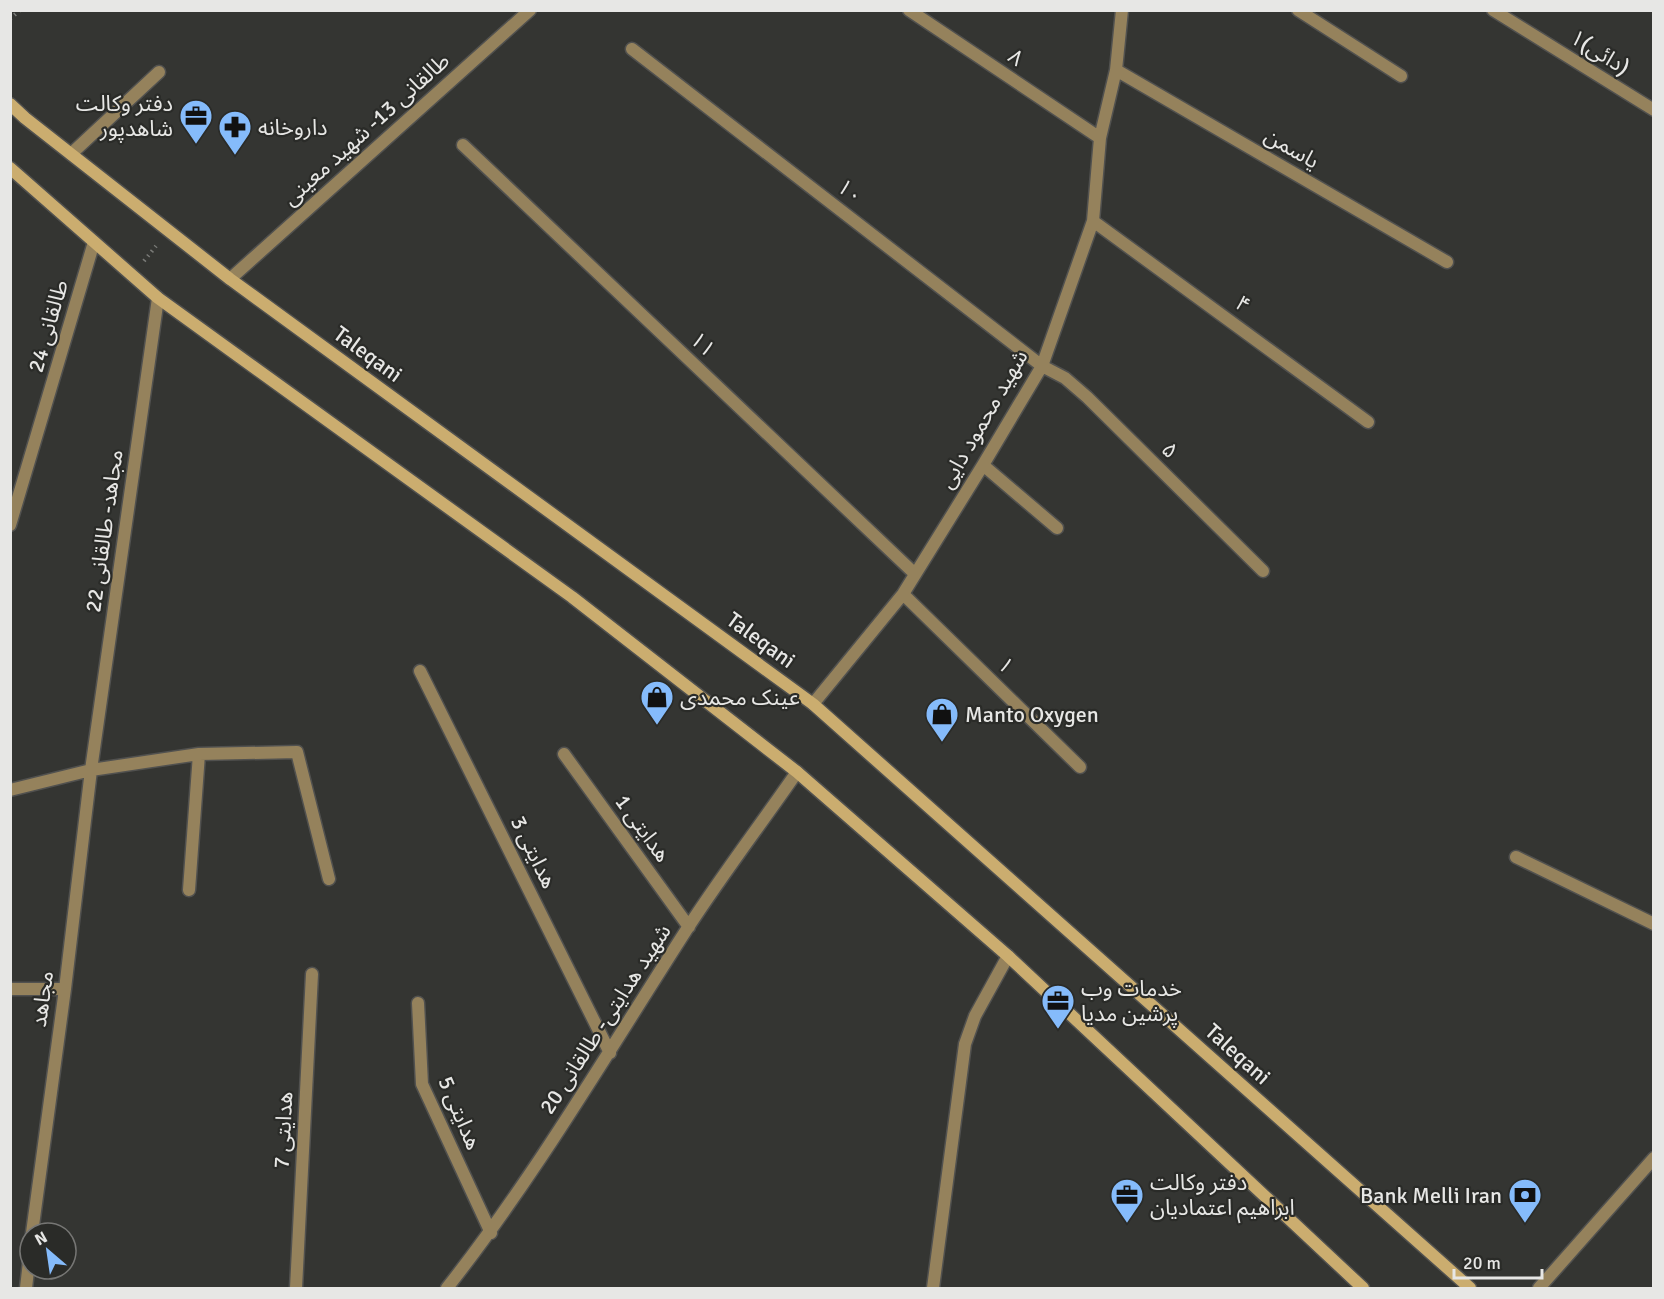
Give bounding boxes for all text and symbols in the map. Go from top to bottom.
street label: ۱(دائی) [1565,23,1635,81]
street label: ۸ [1003,42,1029,72]
street label: طالقانی 13- شهید معینی [277,47,455,211]
place label: دفتر وکالت شاهدپور [76,90,173,143]
office icon: دفتر وکالت شاهدپور [178,98,214,145]
pharmacy icon: داروخانه [217,109,253,156]
place label: داروخانه [258,114,328,141]
street label: یاسمن [1260,122,1324,174]
street label: ۱۰ [832,173,868,209]
street label: طالقانی 24 [22,277,74,375]
street label: ۴ [1230,289,1256,319]
street label: Taleqani [328,320,408,388]
street label: ۱۱ [685,326,721,362]
street label: شهید محمود دایی [932,345,1034,493]
street label: ۵ [1156,436,1184,464]
street label: مجاهد- طالقانی 22 [79,448,129,614]
street label: Taleqani [721,606,801,674]
street label: ۱ [992,651,1020,679]
shop icon: عینک محمدی [639,679,675,726]
place label: عینک محمدی [680,684,800,711]
shop icon: Manto Oxygen [924,696,960,743]
place label: Manto Oxygen [965,701,1099,728]
street label: هدایتی 1 [609,789,677,867]
street label: هدایتی 3 [505,811,563,893]
street label: شهید هدایتی- طالقانی 20 [533,919,677,1119]
street label: مجاهد [25,969,59,1029]
place label: خدمات وب پرشین مدیا [1081,975,1182,1028]
office icon: خدمات وب پرشین مدیا [1040,983,1076,1030]
street label: Taleqani [1200,1018,1276,1090]
street label: هدایتی 5 [432,1072,488,1154]
street label: هدایتی 7 [267,1091,299,1169]
place label: دفتر وکالت ابراهیم اعتمادیان [1150,1169,1295,1224]
office icon: دفتر وکالت ابراهیم اعتمادیان [1109,1177,1145,1224]
bank icon: Bank Melli Iran [1507,1177,1543,1224]
place label: Bank Melli Iran [1360,1182,1502,1209]
north arrow [18,1221,78,1281]
text: N [31,1227,51,1250]
scale bar [1454,1242,1542,1280]
text: 20 m [1463,1252,1501,1274]

